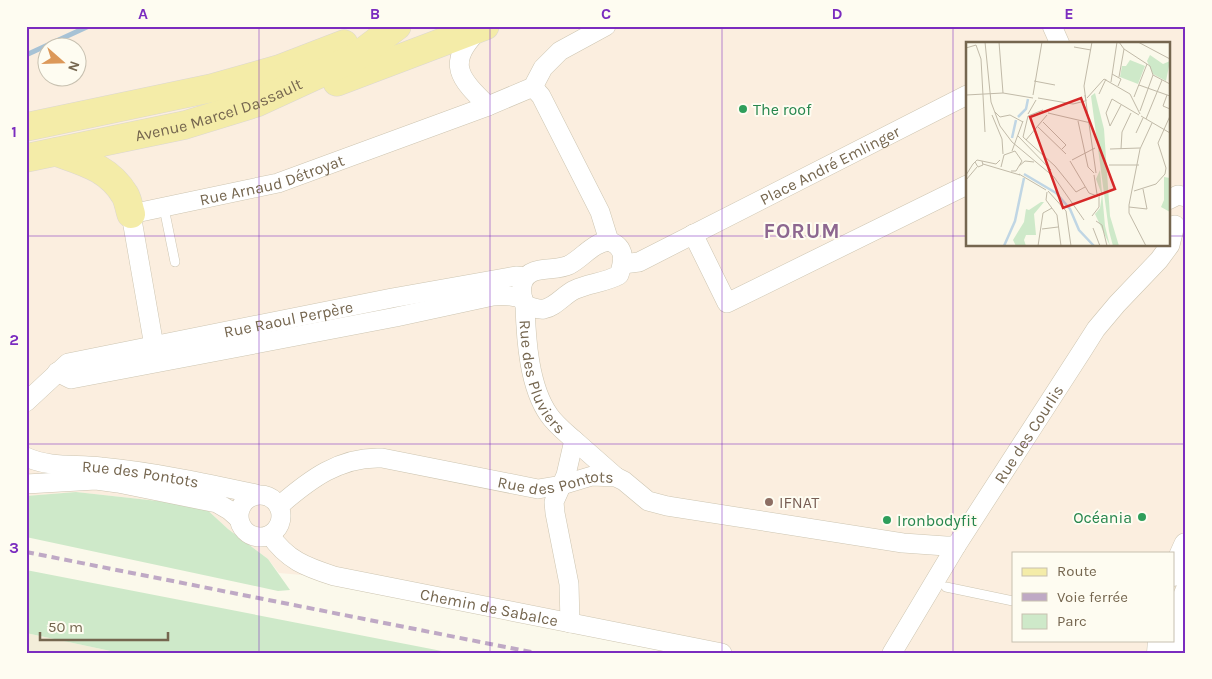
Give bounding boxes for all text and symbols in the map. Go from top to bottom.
text: A [138,4,148,23]
text: B [370,4,380,23]
text: C [601,4,611,23]
text: D [832,4,843,23]
text: E [1064,4,1074,23]
north arrow [38,38,88,88]
inset map [966,42,1170,246]
text: N [64,59,83,74]
street label: Avenue Marcel Dassault [133,74,305,145]
place label: The roof [753,100,812,119]
marker: The roof [737,103,749,115]
text: 1 [11,122,17,141]
street label: Place André Emlinger [757,122,903,209]
street label: Rue Arnaud Détroyat [198,151,347,209]
district label: FORUM [763,219,841,243]
street label: Rue Raoul Perpère [222,297,355,342]
street label: Rue des Pluviers [516,319,569,438]
text: 2 [9,330,19,349]
street label: Rue des Courlis [990,382,1067,487]
street label: Rue des Pontots [81,457,200,492]
street label: Rue des Pontots [496,467,614,499]
place label: IFNAT [779,493,819,512]
marker: IFNAT [763,496,775,508]
place label: Océania [1073,508,1132,527]
place label: Ironbodyfit [897,511,977,530]
marker: Océania [1136,511,1148,523]
marker: Ironbodyfit [881,514,893,526]
text: 3 [9,538,19,557]
legend [1012,552,1174,642]
text: Route [1057,562,1097,580]
street label: Chemin de Sabalce [419,584,560,630]
text: Voie ferrée [1057,588,1128,606]
scale bar [40,609,168,641]
text: Parc [1057,612,1087,630]
text: 50 m [48,618,83,636]

